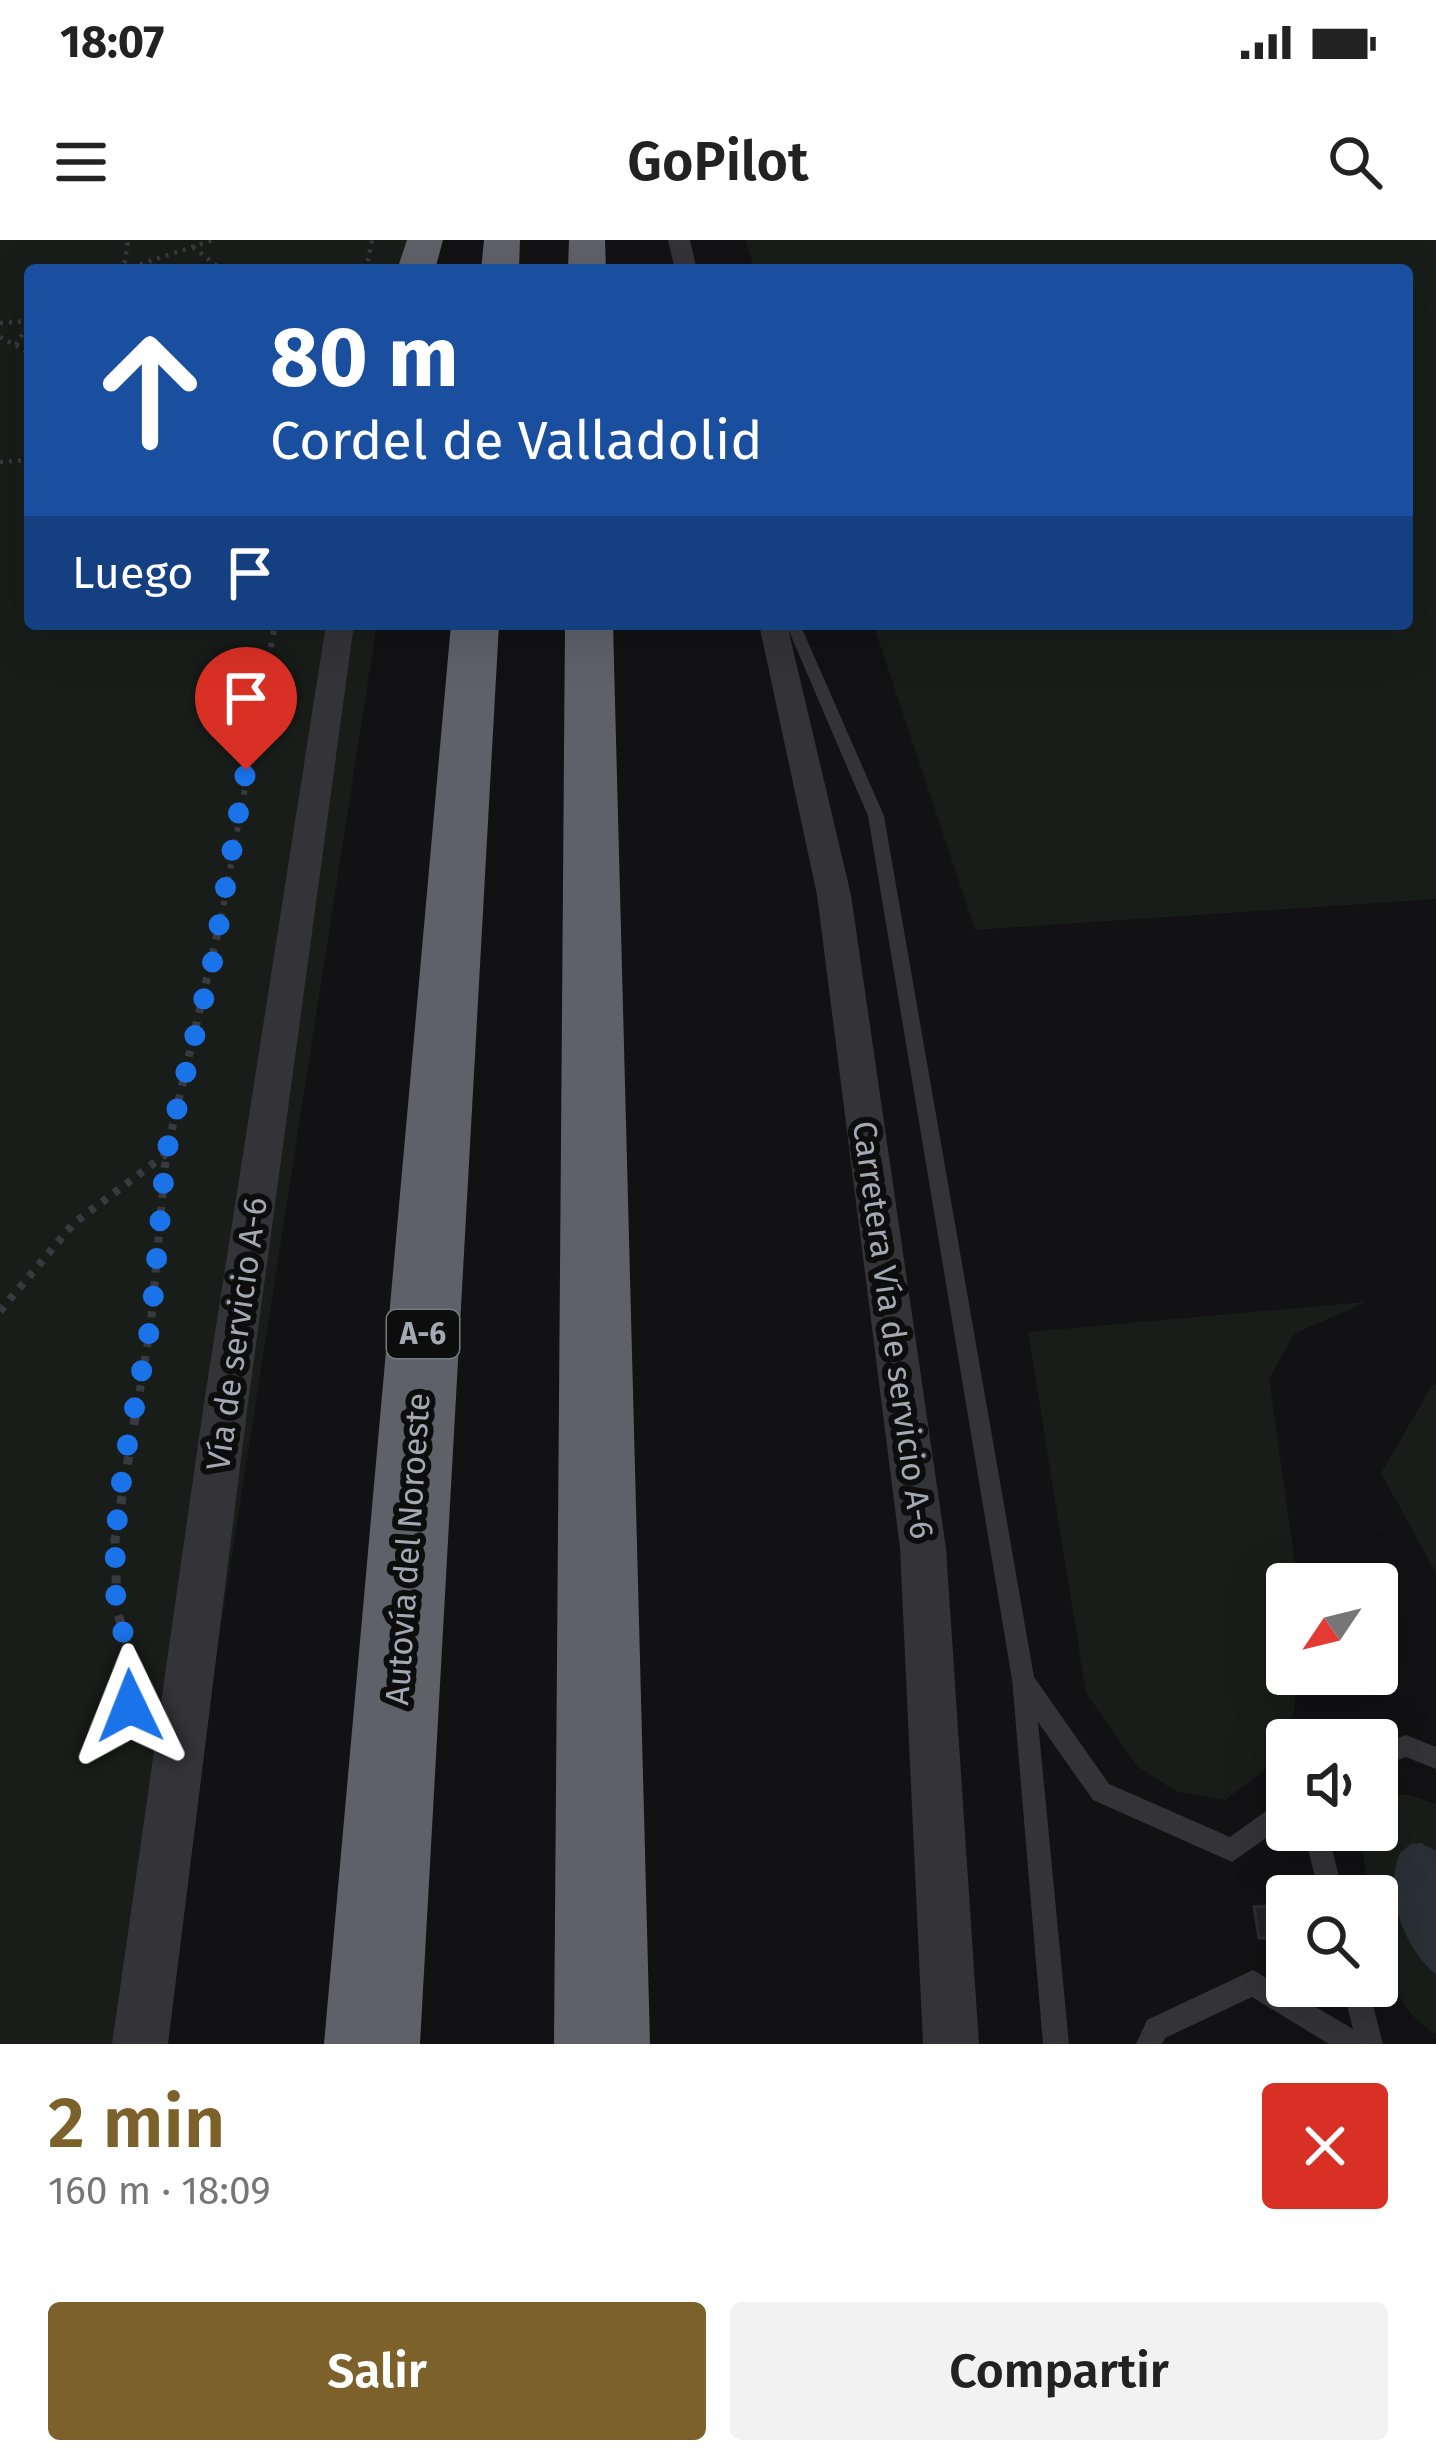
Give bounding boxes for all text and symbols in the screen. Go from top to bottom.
text: 18:07 [60,15,164,69]
icon: menu [48,129,114,195]
icon: search [1322,129,1388,195]
text: GoPilot [627,130,809,194]
text: 80 m [270,307,459,408]
icon: ahead [72,312,228,468]
text: Cordel de Valladolid [270,409,762,473]
icon: arrive [217,540,283,606]
text: Luego [72,546,193,600]
pin [195,647,297,770]
icon: arrive [213,665,279,731]
street label: Carretera Vía de servicio A-6 [844,1118,942,1542]
street label: Vía de servicio A-6 [198,1195,276,1473]
road number: A-6 [387,1310,459,1358]
street label: Autovía del Noroeste [377,1392,439,1706]
north arrow [1266,1563,1398,1695]
map controls [1266,1563,1398,2007]
position arrow [67,1643,193,1769]
button: sound [1266,1719,1398,1851]
button: search [1266,1875,1398,2007]
text: 2 min [48,2080,225,2166]
button: close [1262,2083,1388,2209]
text: 160 m · 18:09 [48,2168,271,2214]
button: Salir [48,2302,706,2440]
button: Compartir [730,2302,1388,2440]

